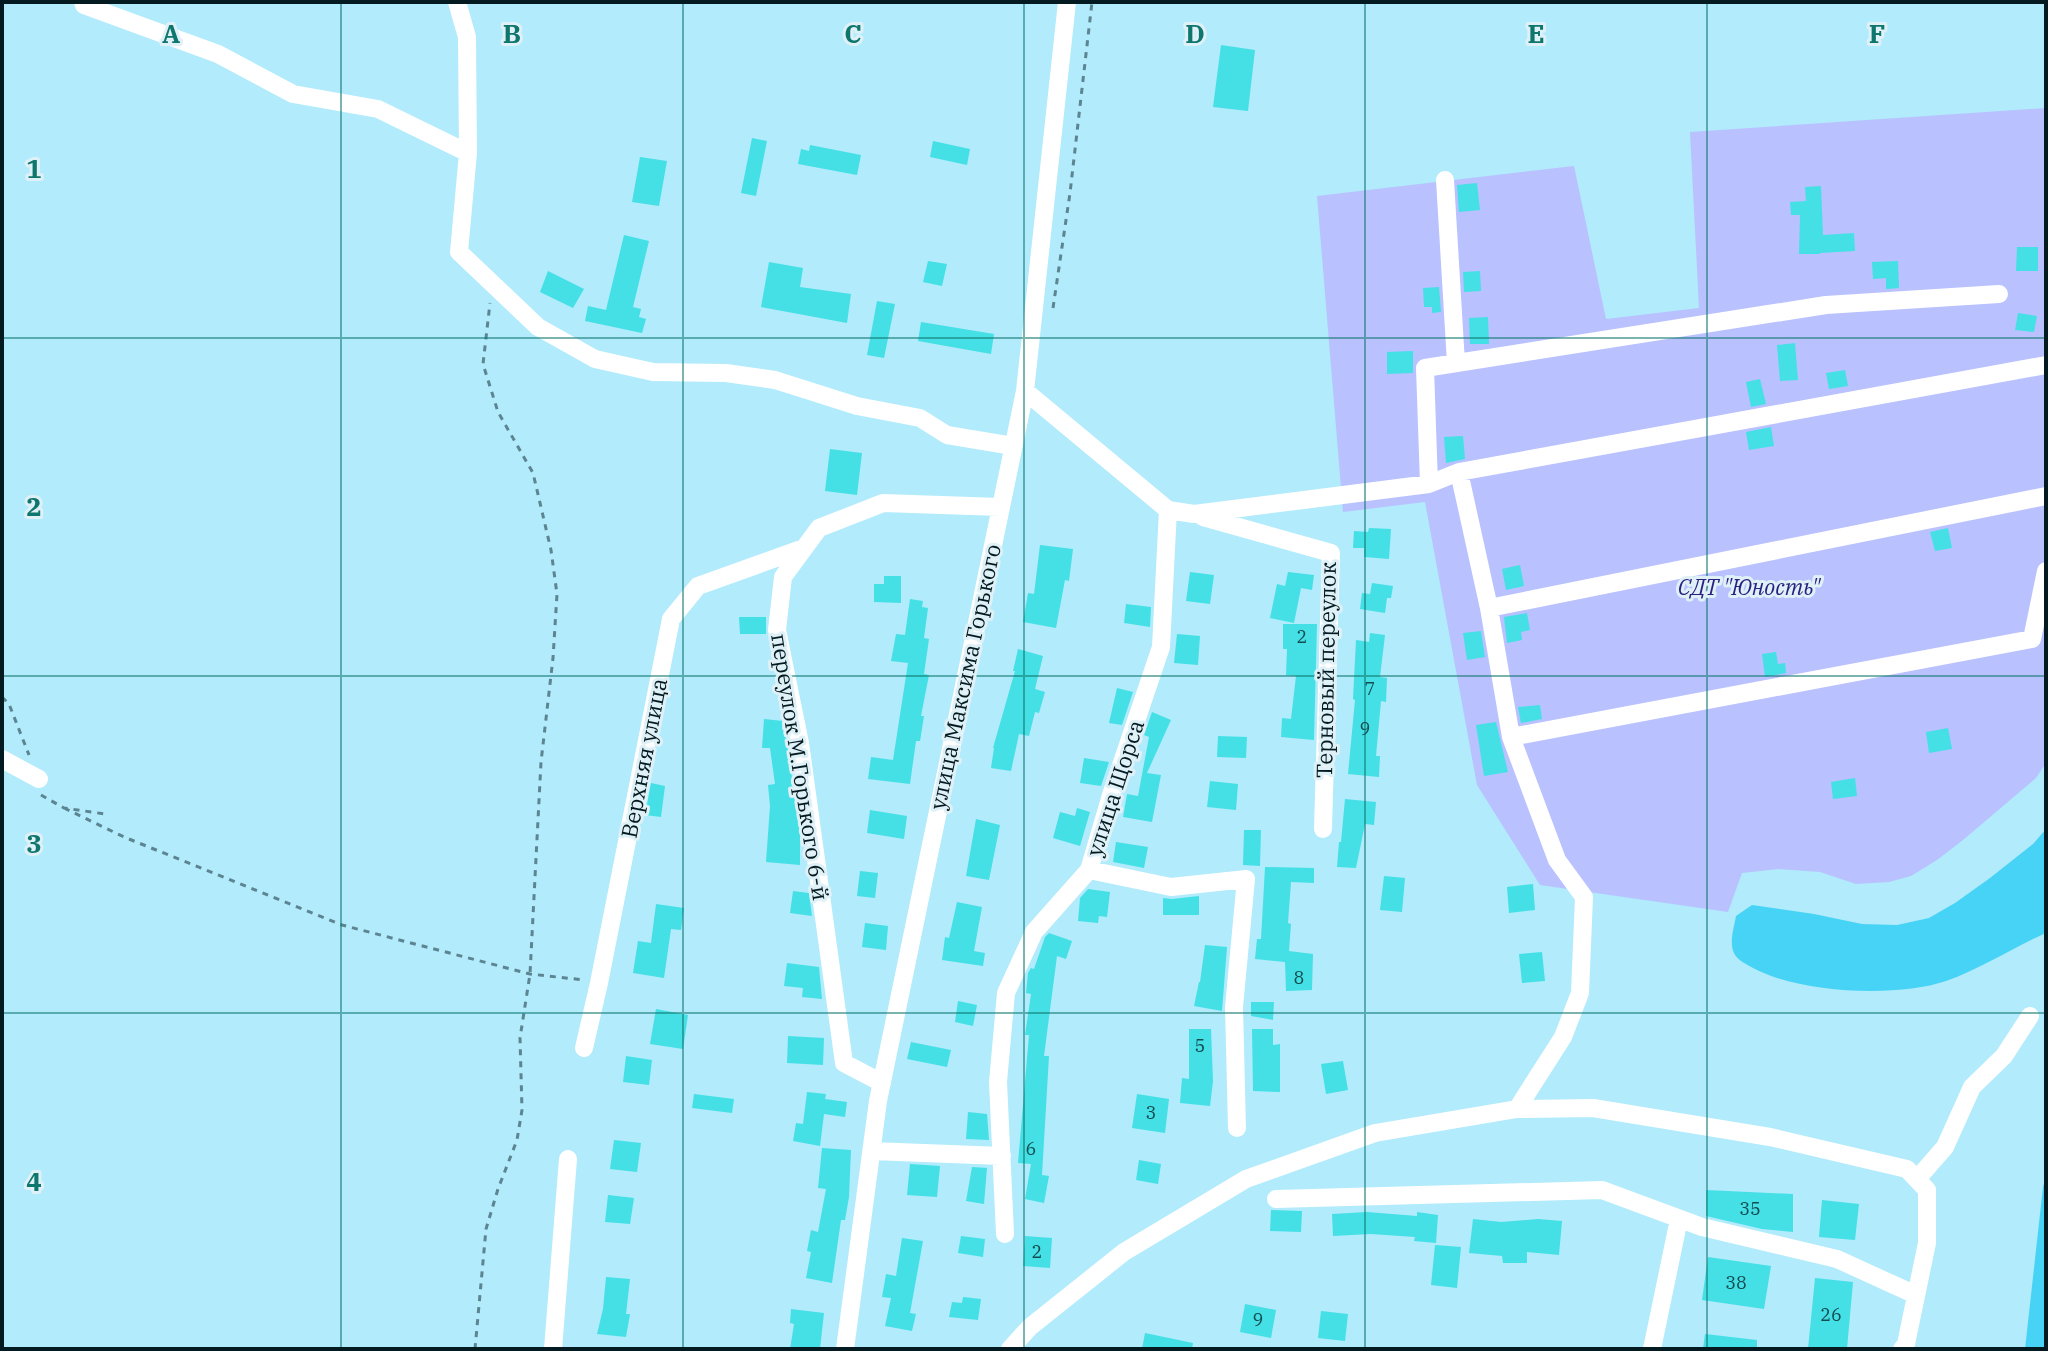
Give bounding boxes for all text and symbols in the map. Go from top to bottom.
text: A [162,16,180,50]
text: B [503,16,521,50]
text: C [844,16,862,50]
text: D [1185,16,1205,50]
text: E [1527,16,1545,50]
text: F [1869,16,1885,50]
text: 1 [26,151,42,185]
text: 2 [26,489,42,523]
street label: улица Максима Горького [922,541,1007,812]
street label: Терновый переулок [1309,561,1342,778]
park label: СДТ "Юность" [1678,572,1822,601]
house number: 2 [1297,625,1307,648]
street label: переулок М.Горького 6-й [765,631,836,902]
street label: Верхняя улица [614,675,673,840]
house number: 7 [1365,677,1375,700]
street label: улица Щорса [1079,716,1150,860]
house number: 9 [1360,717,1370,740]
text: 3 [26,826,42,860]
house number: 8 [1294,966,1304,989]
house number: 5 [1195,1034,1205,1057]
house number: 3 [1146,1101,1156,1124]
house number: 6 [1026,1137,1036,1160]
text: 4 [26,1164,42,1198]
house number: 35 [1739,1197,1761,1220]
house number: 2 [1032,1240,1042,1263]
house number: 38 [1725,1271,1747,1294]
house number: 26 [1820,1303,1842,1326]
house number: 9 [1253,1308,1263,1331]

